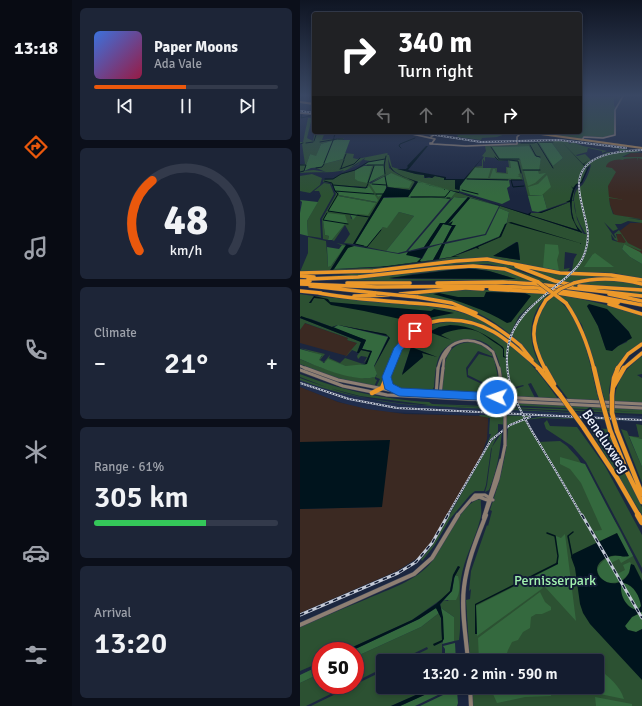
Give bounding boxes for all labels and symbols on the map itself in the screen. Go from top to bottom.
pin [398,314,432,348]
position arrow [476,376,518,418]
street label: Beneluxweg [578,406,633,476]
park label: Pernisserpark [514,572,596,589]
speed limit sign: 50 [312,642,364,694]

